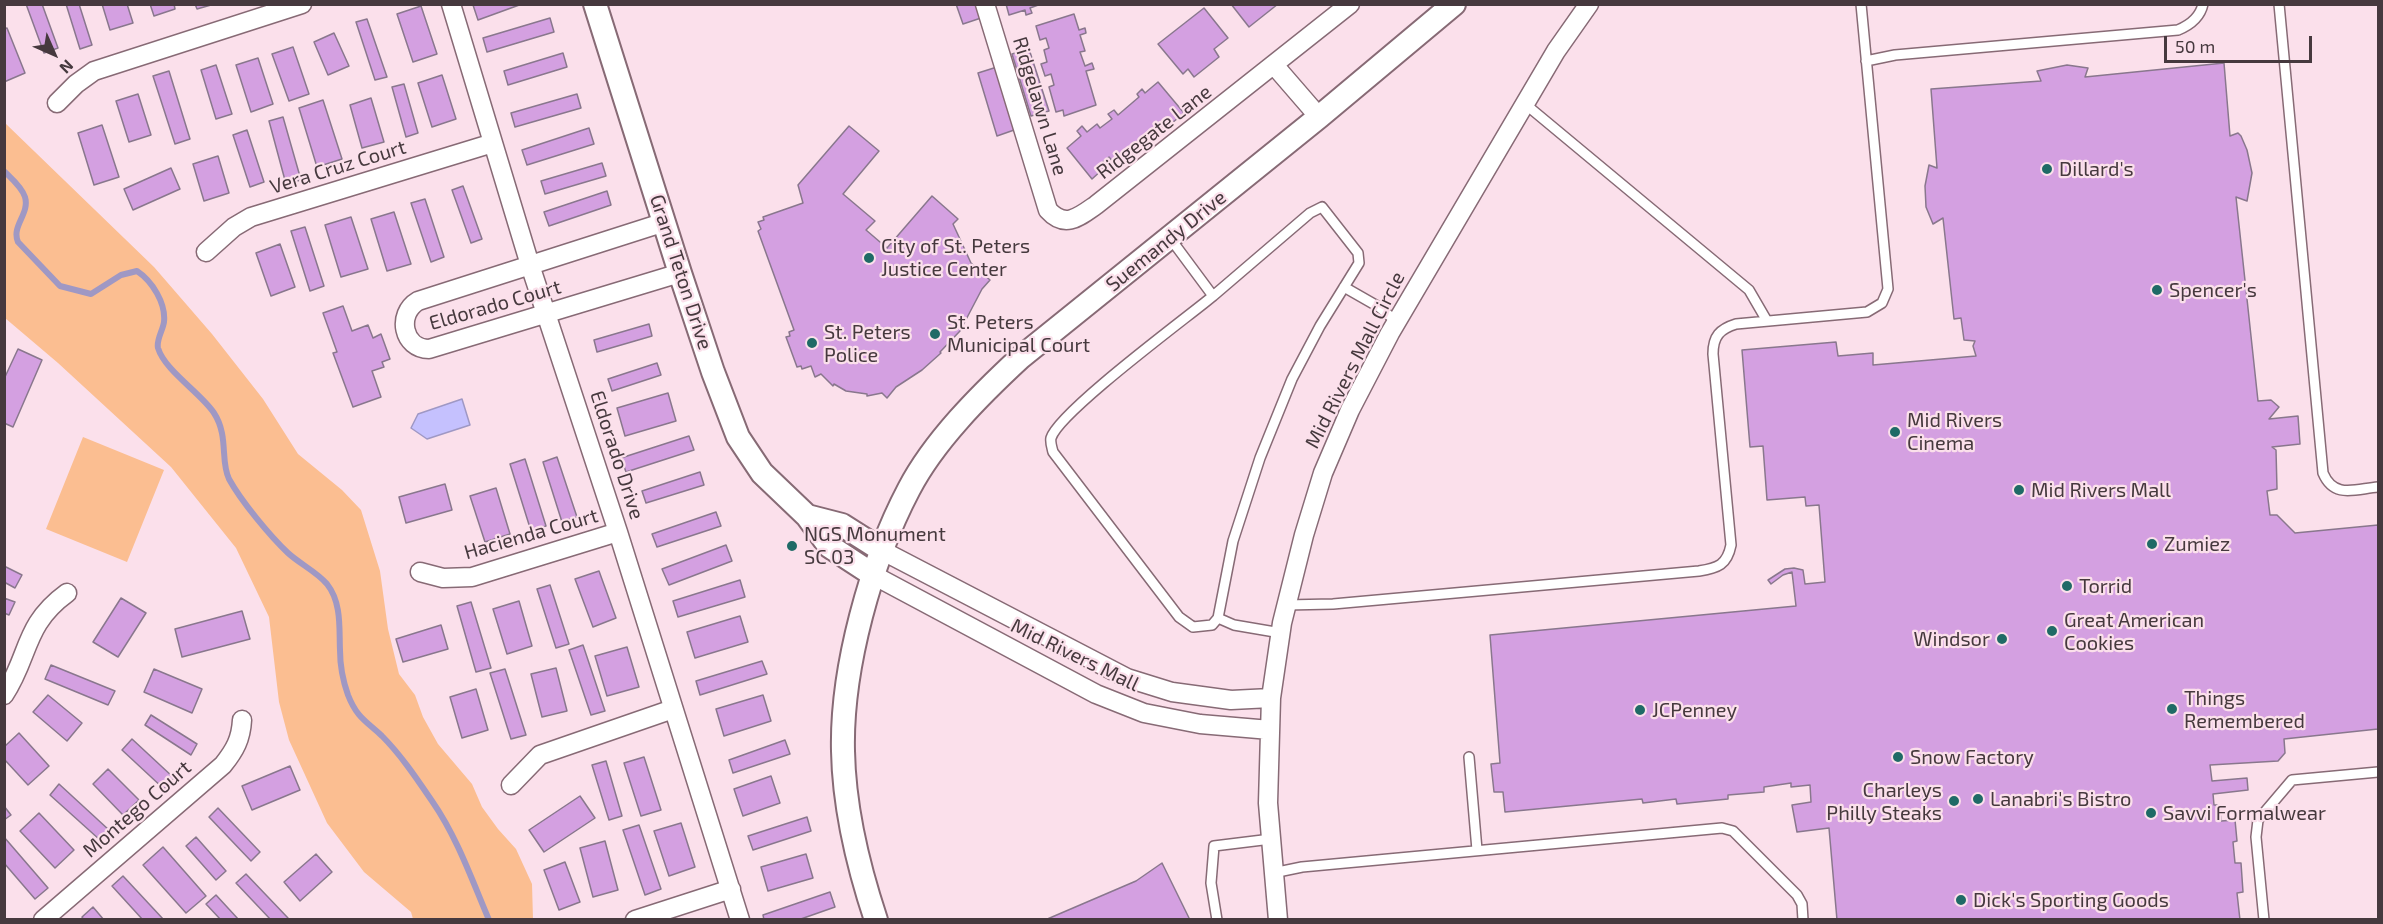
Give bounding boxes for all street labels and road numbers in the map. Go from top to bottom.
street label: Ridgelawn Lane [1008,34,1072,178]
street label: Ridgegate Lane [1092,80,1216,184]
street label: Vera Cruz Court [267,135,409,199]
street label: Suemandy Drive [1101,185,1231,297]
street label: Grand Teton Drive [645,191,717,353]
street label: Mid Rivers Mall Circle [1300,268,1410,452]
street label: Eldorado Court [426,275,564,335]
street label: Eldorado Drive [585,388,649,522]
street label: Hacienda Court [461,503,601,565]
street label: Mid Rivers Mall [1007,614,1143,696]
street label: Montego Court [78,755,196,863]

